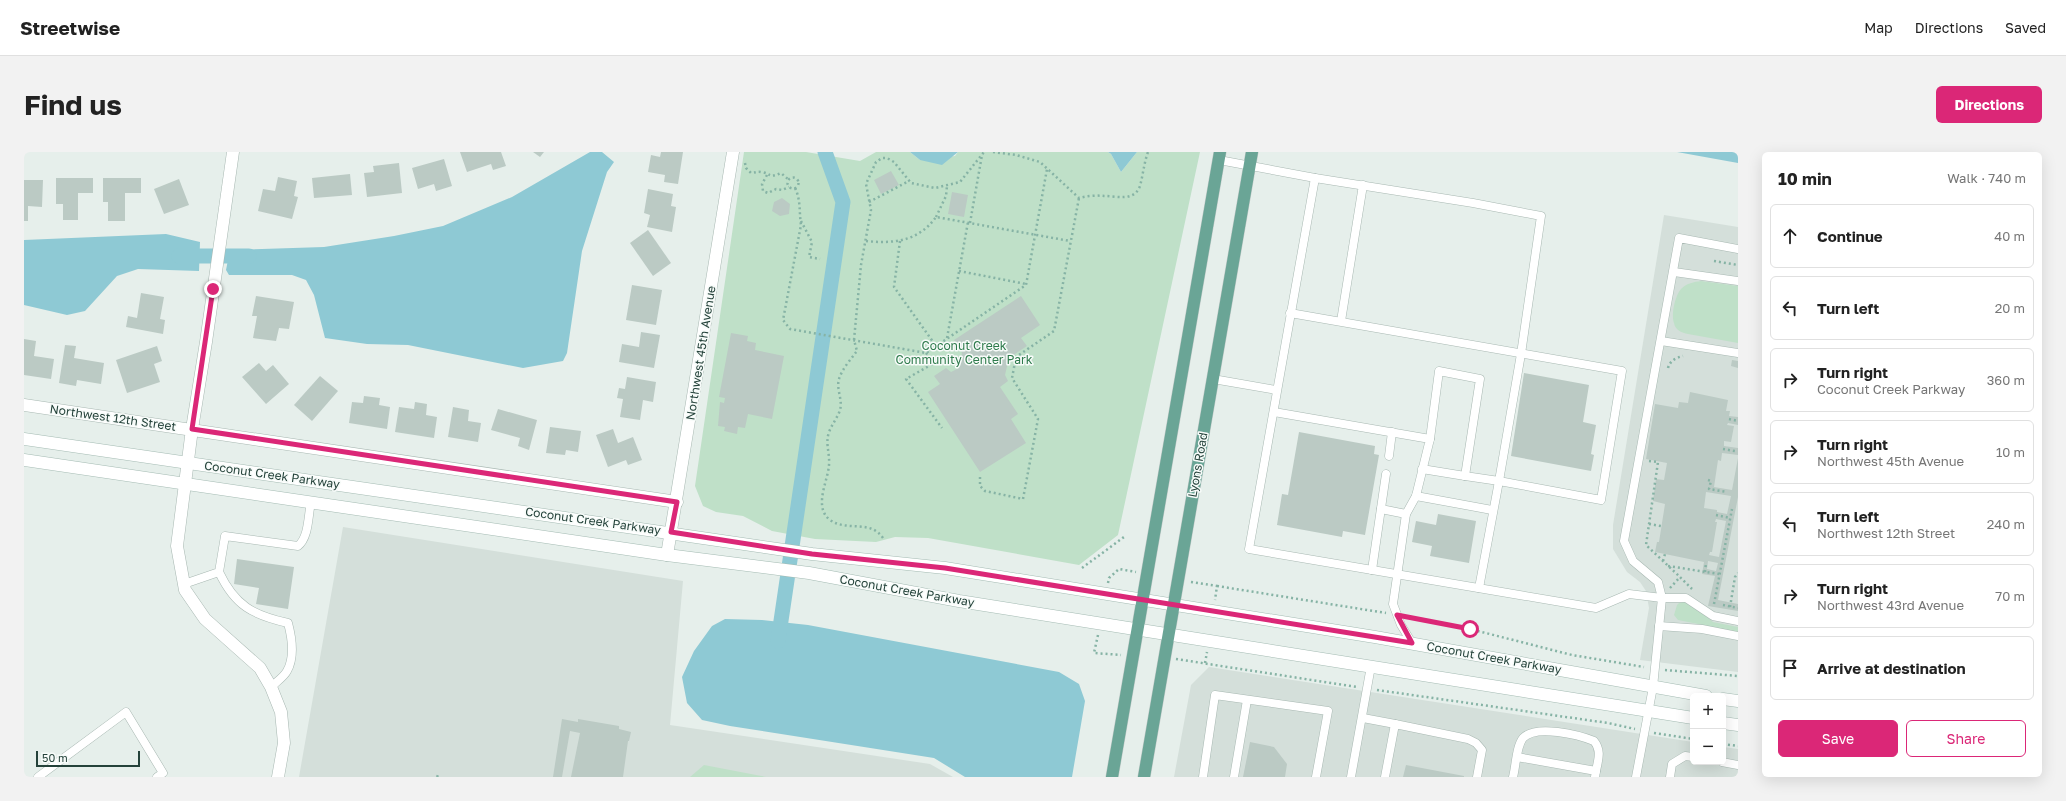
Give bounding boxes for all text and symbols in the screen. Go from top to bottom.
text: Streetwise [20,16,120,39]
text: Map [1864,19,1893,36]
text: Directions [1915,19,1983,36]
text: Saved [2005,19,2046,36]
button: Directions [1936,86,2042,123]
text: Find us [24,88,122,121]
text: 10 min [1778,168,1832,189]
text: Walk · 740 m [1947,170,2026,186]
icon: ahead [1779,225,1801,247]
text: Continue [1817,227,1883,245]
text: 40 m [1994,228,2025,244]
route end [204,280,222,298]
street label: Northwest 45th Avenue [682,285,719,421]
icon: left [1779,297,1801,319]
text: Turn left [1817,299,1879,317]
text: 20 m [1995,300,2025,316]
park label: Coconut Creek Community Center Park [895,338,1033,367]
text: Turn right [1817,363,1888,381]
icon: right [1779,369,1801,391]
text: 360 m [1987,372,2025,388]
text: Coconut Creek Parkway [1817,381,1965,397]
street label: Northwest 12th Street [49,401,177,434]
street label: Lyons Road [1184,431,1211,499]
text: Turn right [1817,435,1888,453]
icon: right [1779,441,1801,463]
text: 10 m [1996,444,2025,460]
text: Northwest 45th Avenue [1817,453,1964,469]
street label: Coconut Creek Parkway [203,458,341,491]
street label: Coconut Creek Parkway [524,504,662,537]
text: Turn left [1817,507,1879,525]
icon: left [1779,513,1801,535]
text: 240 m [1987,516,2025,532]
text: Northwest 12th Street [1817,525,1955,541]
street label: Coconut Creek Parkway [838,571,976,610]
text: Turn right [1817,579,1888,597]
icon: right [1779,585,1801,607]
text: 70 m [1995,588,2025,604]
text: Northwest 43rd Avenue [1817,597,1964,613]
route start [1461,620,1479,638]
street label: Coconut Creek Parkway [1425,638,1563,677]
icon: arrive [1779,657,1801,679]
text: Arrive at destination [1817,659,1966,677]
map controls [1690,693,1726,765]
button: + [1690,693,1726,729]
button: Save [1778,720,1898,757]
button: Share [1906,720,2026,757]
button: − [1690,729,1726,765]
scale bar [36,749,140,768]
text: 50 m [42,751,68,764]

